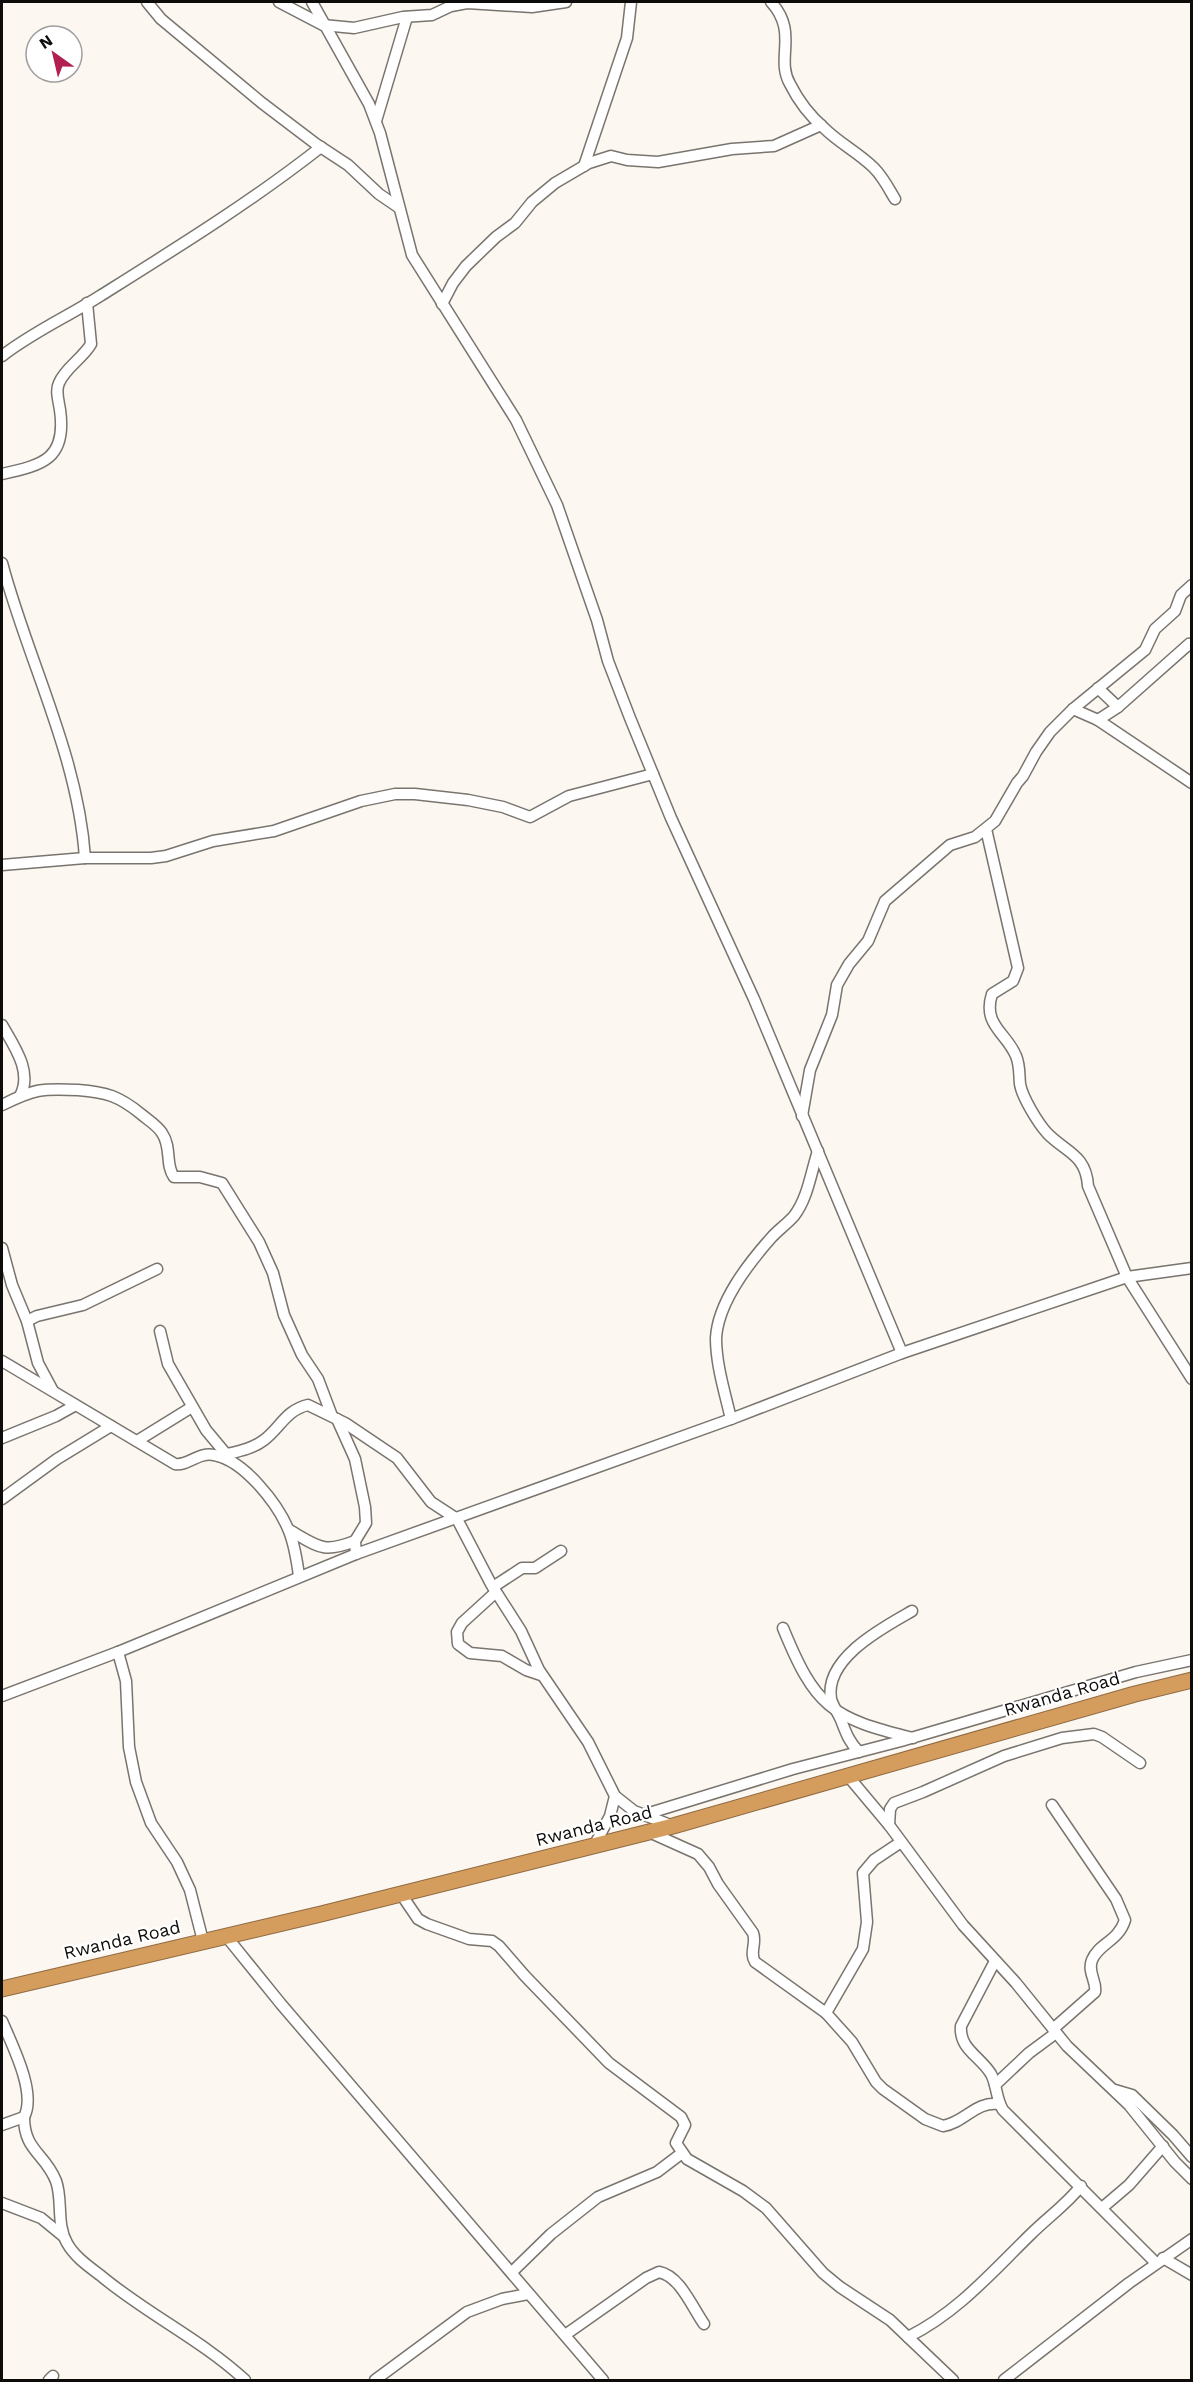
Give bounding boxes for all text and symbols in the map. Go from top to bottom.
north arrow [24,24,84,84]
text: N [36,31,56,53]
street label: Rwanda Road [1002,1667,1122,1720]
street label: Rwanda Road [533,1801,654,1850]
street label: Rwanda Road [61,1916,182,1963]

